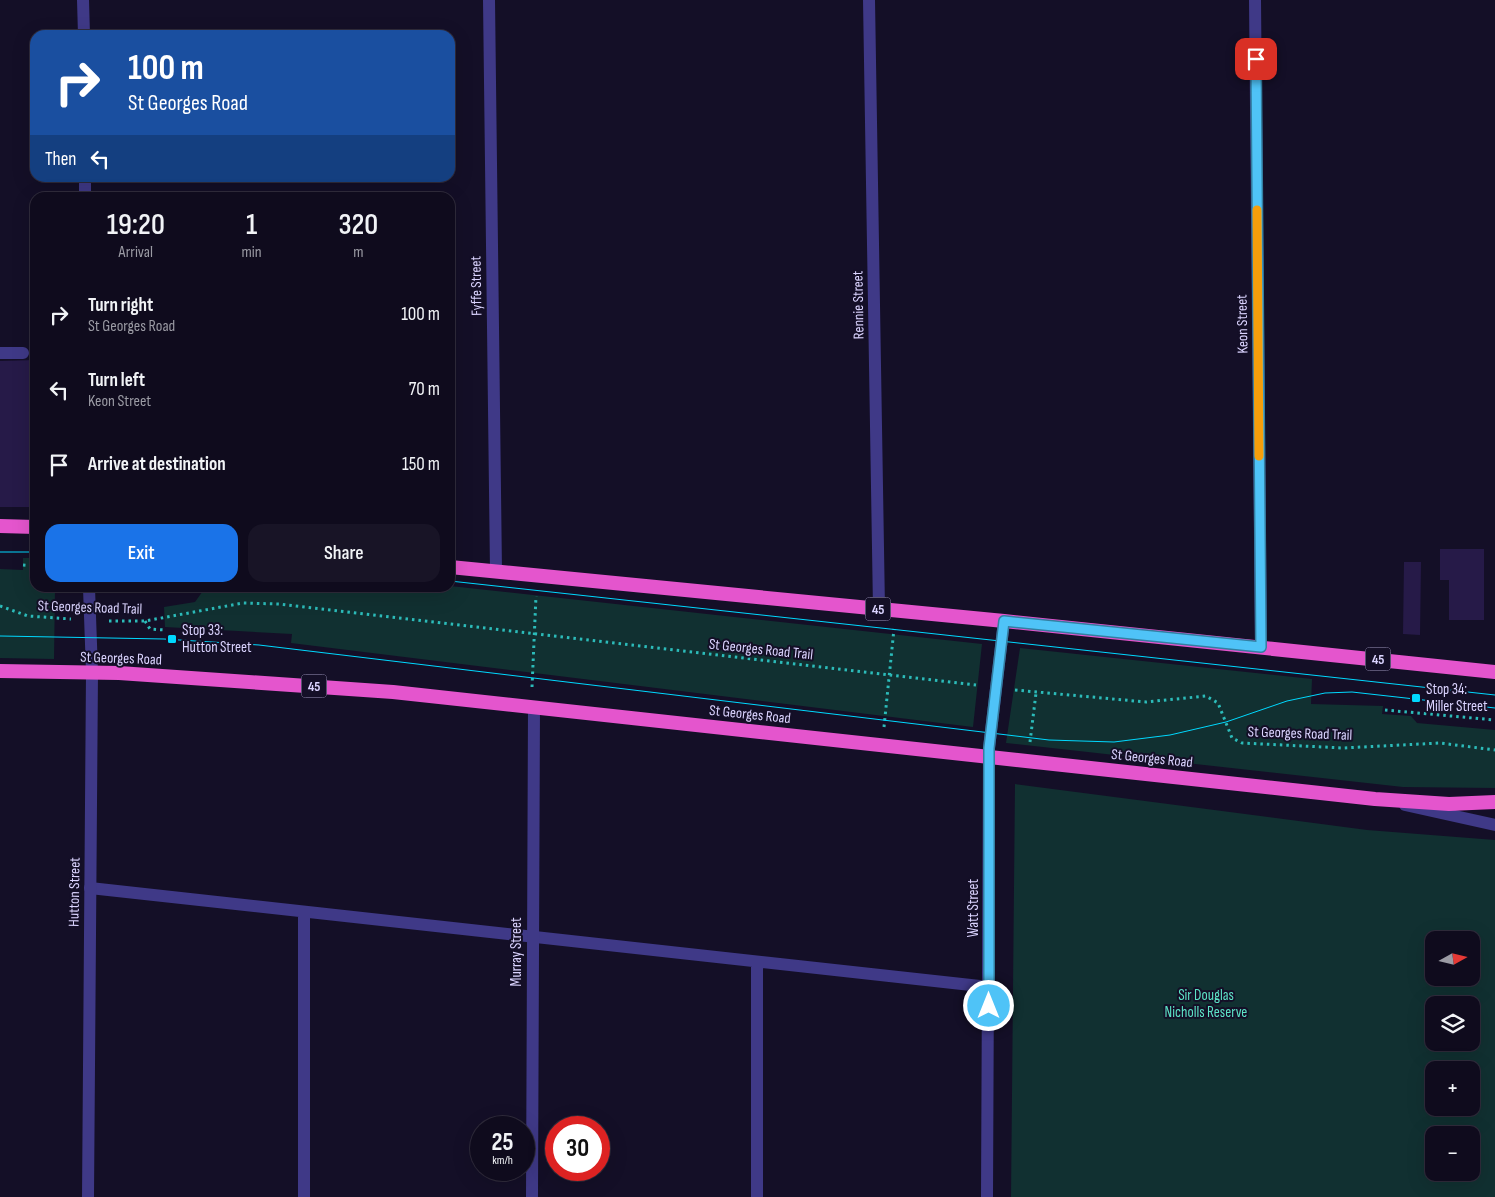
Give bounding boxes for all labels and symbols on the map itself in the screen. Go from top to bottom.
pin [1235,38,1277,80]
street label: Fyffe Street [466,255,487,316]
street label: Rennie Street [848,270,869,339]
street label: Keon Street [1232,294,1253,354]
street label: St Georges Road Trail [37,596,143,619]
road number: 45 [866,598,890,620]
place label: Stop 33: Hutton Street [182,621,252,657]
marker: Stop 33: Hutton Street [166,633,178,645]
street label: St Georges Road Trail [708,635,814,664]
street label: St Georges Road [80,648,162,669]
road number: 45 [1366,648,1390,671]
road number: 45 [302,674,326,698]
place label: Stop 34: Miller Street [1426,680,1488,716]
marker: Stop 34: Miller Street [1410,692,1422,704]
street label: St Georges Road [708,701,792,728]
street label: St Georges Road Trail [1247,722,1353,745]
street label: St Georges Road [1110,745,1194,772]
street label: Hutton Street [64,857,85,927]
street label: Watt Street [964,878,983,937]
street label: Murray Street [507,917,526,987]
north arrow [1425,931,1480,986]
position arrow [962,979,1014,1031]
park label: Sir Douglas Nicholls Reserve [1165,986,1247,1022]
speed limit sign: 30 [545,1116,610,1181]

